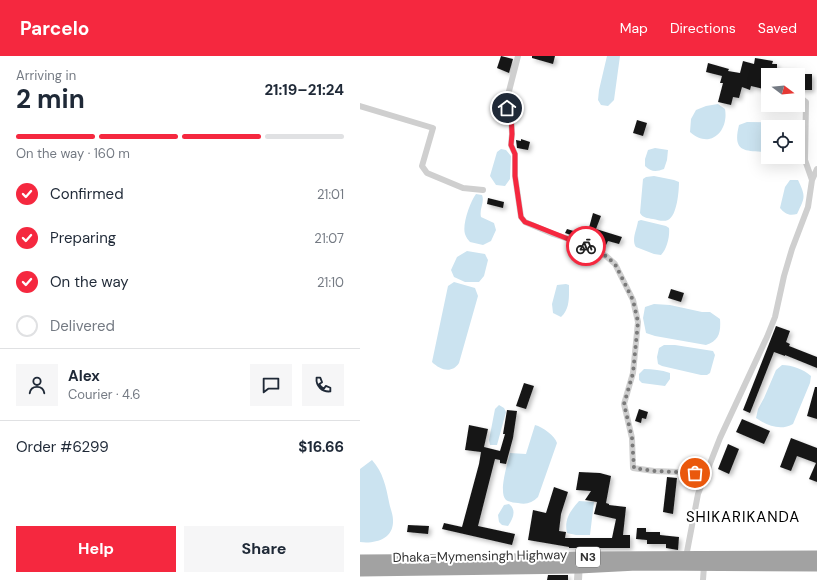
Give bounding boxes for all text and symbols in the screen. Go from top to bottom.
text: Parcelo [20,16,89,41]
text: Map [620,19,648,37]
text: Directions [670,19,736,37]
text: Saved [758,19,797,37]
text: Arriving in [16,67,76,84]
north arrow [761,68,805,112]
map controls [761,68,805,164]
text: 21:19–21:24 [264,80,344,100]
text: 2 min [16,82,85,116]
pin [490,91,524,125]
icon: home [496,97,518,119]
button: locate [761,120,805,164]
text: On the way · 160 m [16,145,130,162]
icon: check [16,183,38,205]
text: Confirmed [50,184,124,204]
text: 21:01 [317,186,344,203]
courier [566,226,606,266]
icon: check [16,227,38,249]
text: Preparing [50,228,116,248]
text: 21:07 [314,230,344,247]
icon: bike [575,235,597,257]
icon: check [16,271,38,293]
text: On the way [50,272,129,292]
text: 21:10 [317,274,344,291]
text: Delivered [50,316,115,336]
button: person [16,364,58,406]
button: chat [250,364,292,406]
button: phone [302,364,344,406]
text: Alex [68,366,100,386]
text: Courier · 4.6 [68,386,140,403]
text: Order #6299 [16,437,109,457]
text: $16.66 [298,437,344,457]
pin [678,456,712,490]
icon: bag [684,462,706,484]
district label: SHIKARIKANDA [686,507,800,527]
button: Help [16,526,176,572]
button: Share [184,526,344,572]
street label: Dhaka-Mymensingh Highway [393,546,567,566]
road number: N3 [576,547,600,567]

